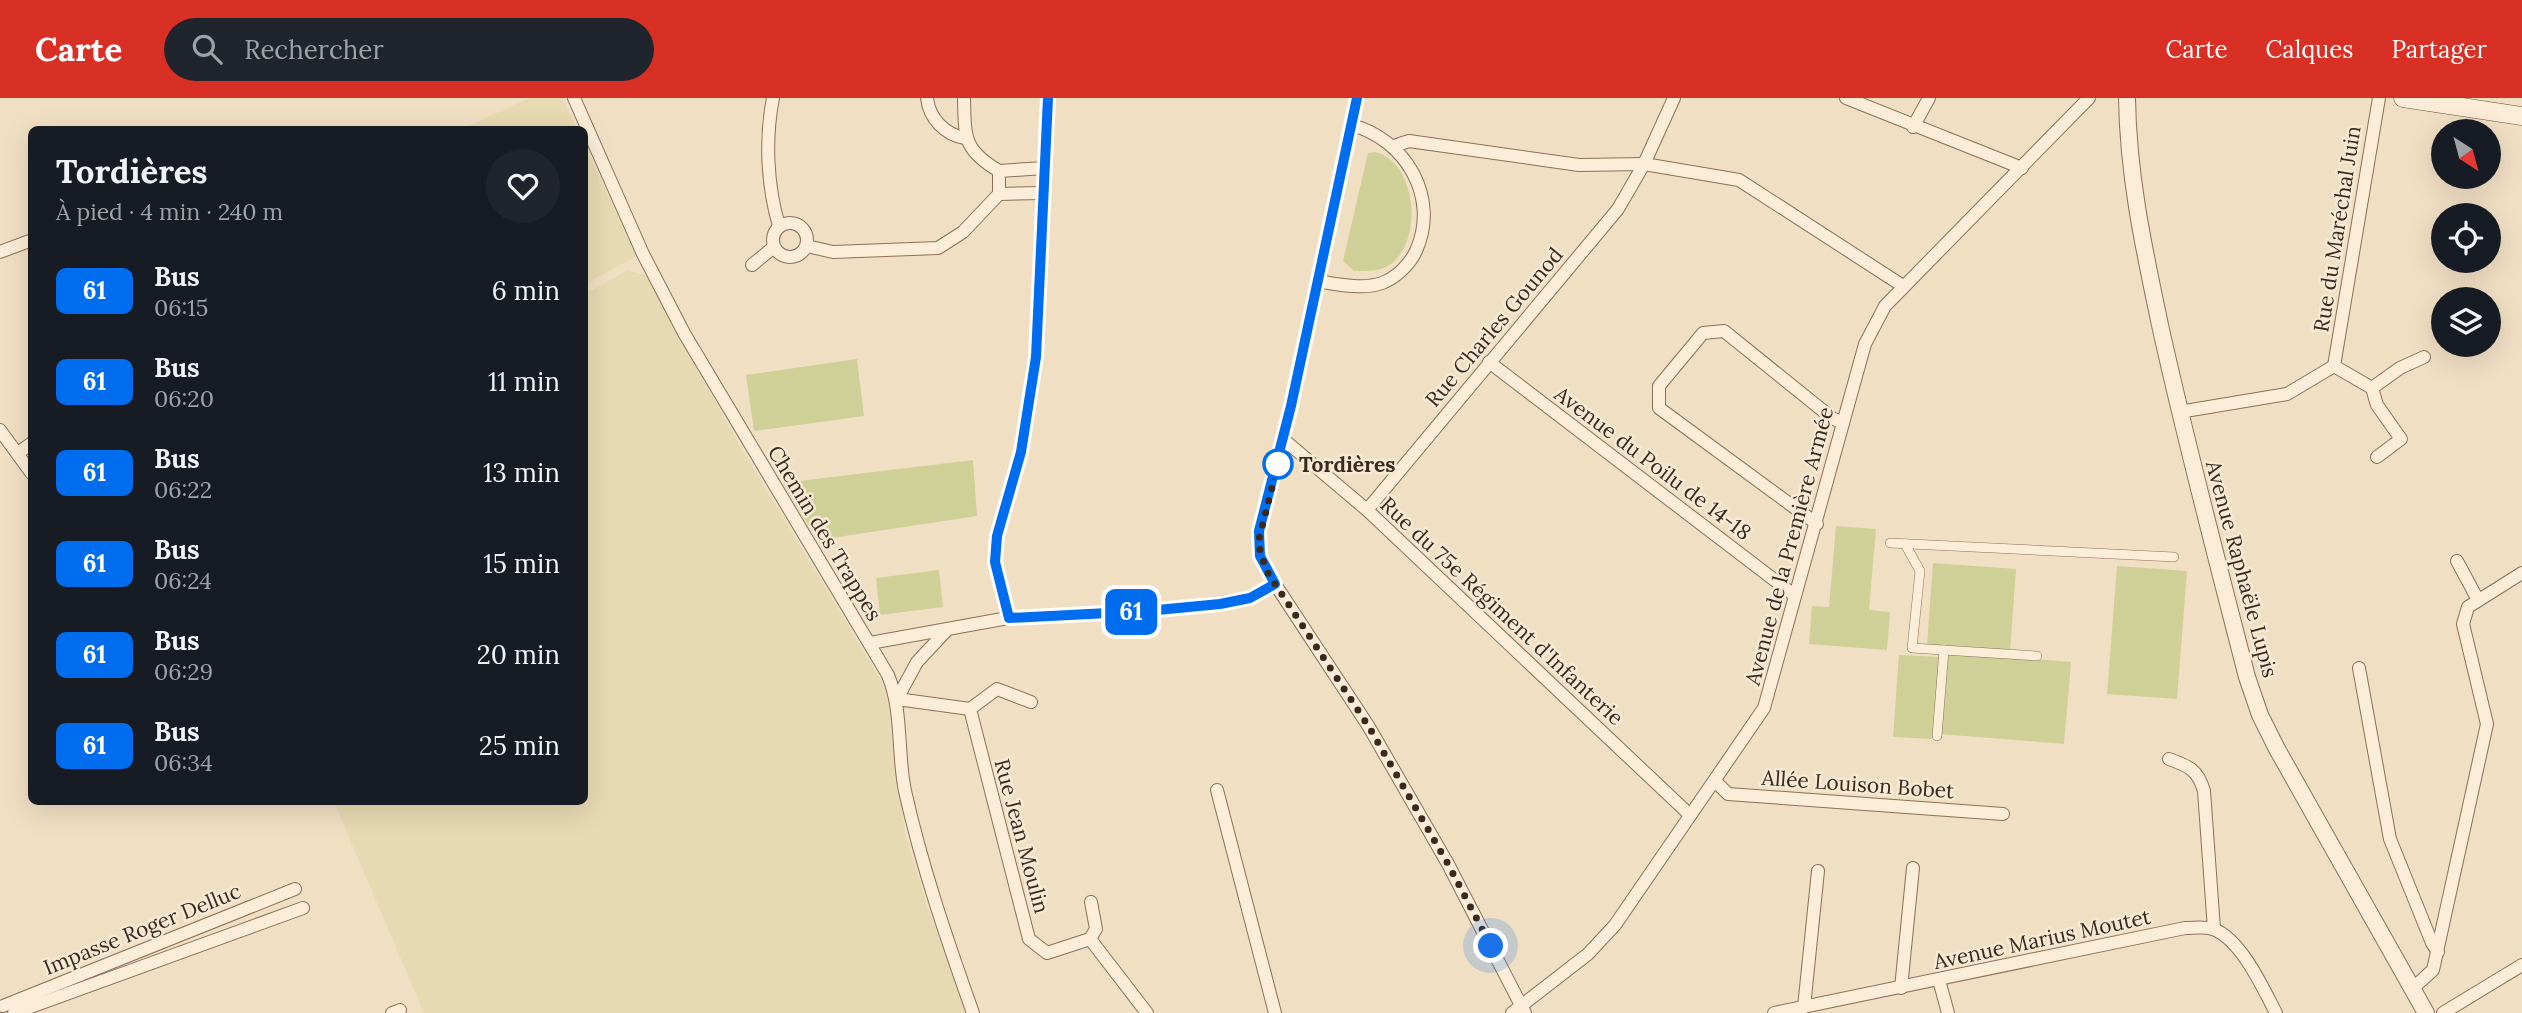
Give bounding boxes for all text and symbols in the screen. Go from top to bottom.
search box [164,18,654,81]
text: Carte [35,28,122,70]
icon: search [188,30,226,68]
text: Rechercher [244,33,384,66]
text: Carte [2165,34,2227,65]
text: Calques [2265,34,2353,65]
text: Partager [2391,34,2487,65]
north arrow [2431,119,2501,189]
map controls [2431,119,2501,357]
street label: Rue du Maréchal Juin [2307,124,2367,334]
button: heart [486,149,560,223]
text: Tordières [56,150,208,192]
text: À pied · 4 min · 240 m [56,197,283,226]
button: locate [2431,203,2501,273]
street label: Rue Charles Gounod [1419,242,1569,412]
text: Bus [154,260,200,293]
text: 6 min [492,274,560,307]
text: 61 [83,275,106,306]
button: layers [2431,287,2501,357]
text: 06:15 [154,293,208,322]
text: Bus [154,351,200,384]
text: 11 min [488,365,560,398]
text: 61 [83,366,106,397]
street label: Avenue du Poilu de 14-18 [1548,380,1757,546]
text: 06:20 [154,384,214,413]
street label: Avenue de la Première Armée [1739,404,1839,689]
street label: Chemin des Trappes [762,440,888,626]
text: Bus [154,442,200,475]
marker: Tordières [1263,449,1293,479]
place label: Tordières [1299,451,1395,478]
text: 13 min [483,456,560,489]
text: 61 [83,457,106,488]
street label: Avenue Raphaële Lupis [2200,457,2284,680]
text: 06:22 [154,475,212,504]
street label: Rue du 75e Régiment d'Infanterie [1375,491,1629,731]
text: Bus [154,533,200,566]
text: 15 min [483,547,560,580]
text: 61 [83,548,106,579]
text: 06:24 [154,566,212,595]
line badge: 61 [1100,589,1162,635]
text: 61 [1119,596,1143,627]
text: Bus [154,624,200,657]
text: 20 min [477,638,560,671]
text: 61 [83,639,106,670]
text: 06:29 [154,657,213,686]
text: Bus [154,715,200,748]
text: 25 min [479,729,560,762]
text: 61 [83,730,106,761]
text: 06:34 [154,748,213,777]
street label: Rue Jean Moulin [988,756,1056,916]
street label: Allée Louison Bobet [1760,764,1956,804]
street label: Impasse Roger Delluc [39,877,245,981]
street label: Avenue Marius Moutet [1930,903,2154,975]
your location [1473,928,1508,963]

